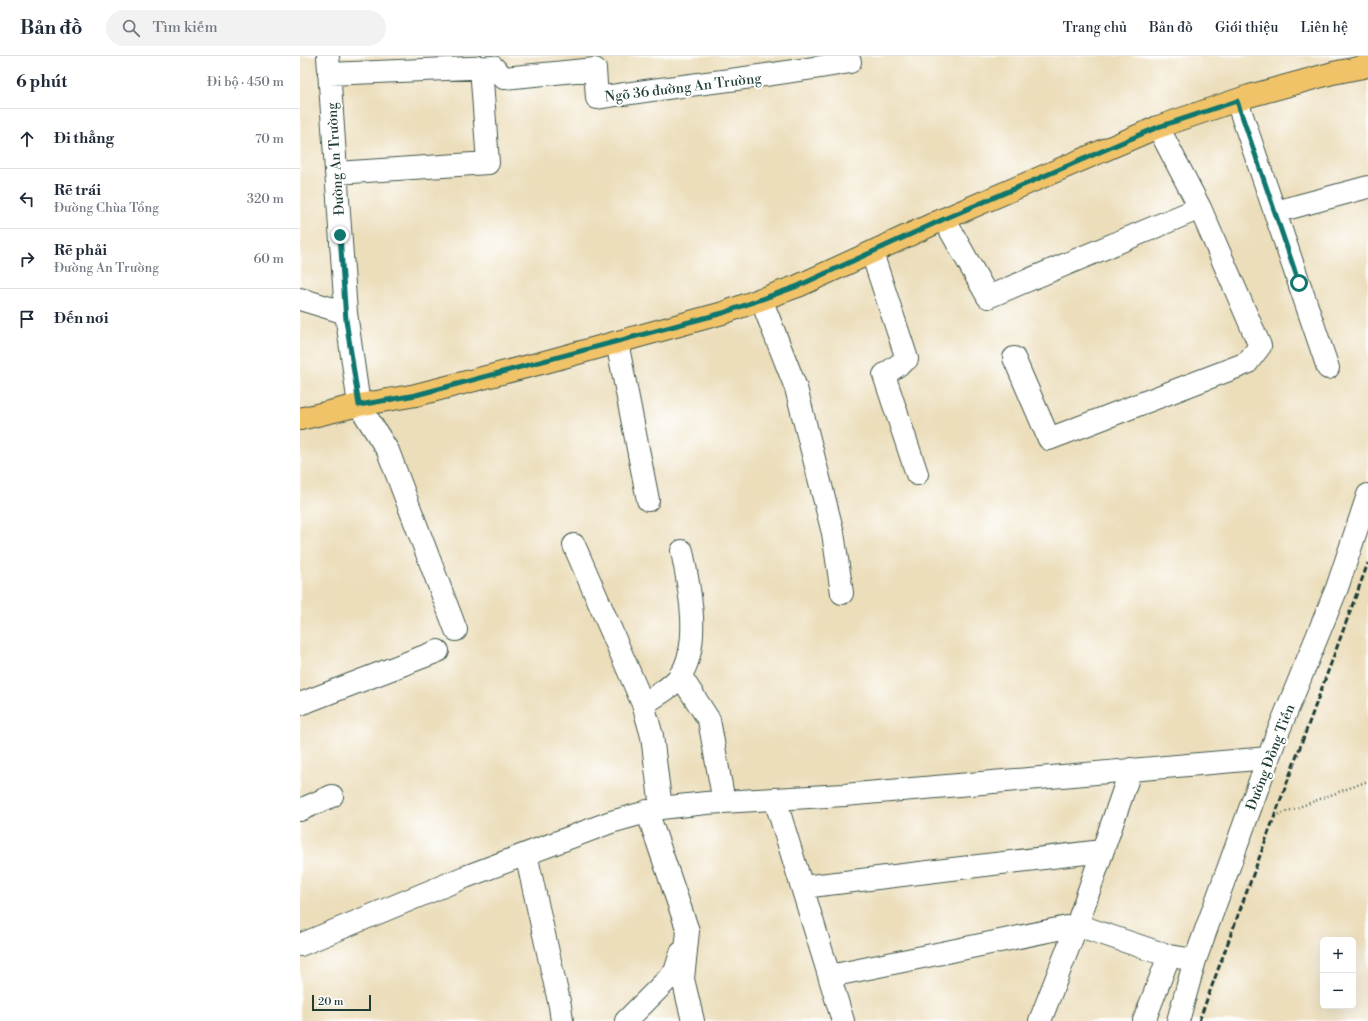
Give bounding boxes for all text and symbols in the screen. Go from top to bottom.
search box [106,10,386,46]
text: Bản đồ [20,16,82,40]
icon: search [120,17,142,39]
text: Tìm kiếm [152,18,218,37]
text: Trang chủ [1063,19,1127,37]
text: Bản đồ [1149,19,1193,37]
text: Giới thiệu [1215,19,1278,37]
text: Liên hệ [1300,19,1348,37]
street label: Ngõ 36 đường An Trường [604,69,763,107]
text: 6 phút [16,71,67,93]
text: Đi bộ · 450 m [207,74,284,90]
street label: Đường An Trường [323,101,349,216]
icon: ahead [16,128,38,150]
text: Đi thẳng [54,129,114,148]
text: 70 m [255,131,284,147]
text: Rẽ trái [54,181,101,200]
icon: left [16,188,38,210]
text: 320 m [247,191,284,207]
text: Đường Chùa Tổng [54,200,159,216]
route end [331,226,349,244]
text: Rẽ phải [54,241,107,260]
icon: right [16,248,38,270]
text: 60 m [253,251,284,267]
text: Đường An Trường [54,260,159,276]
route start [1290,274,1308,292]
icon: arrive [16,308,38,330]
text: Đến nơi [54,309,108,328]
street label: Đường Đồng Tiến [1242,701,1300,813]
map controls [1320,937,1356,1009]
button: + [1320,937,1356,973]
button: − [1320,973,1356,1009]
scale bar [312,993,371,1012]
text: 20 m [318,995,343,1009]

